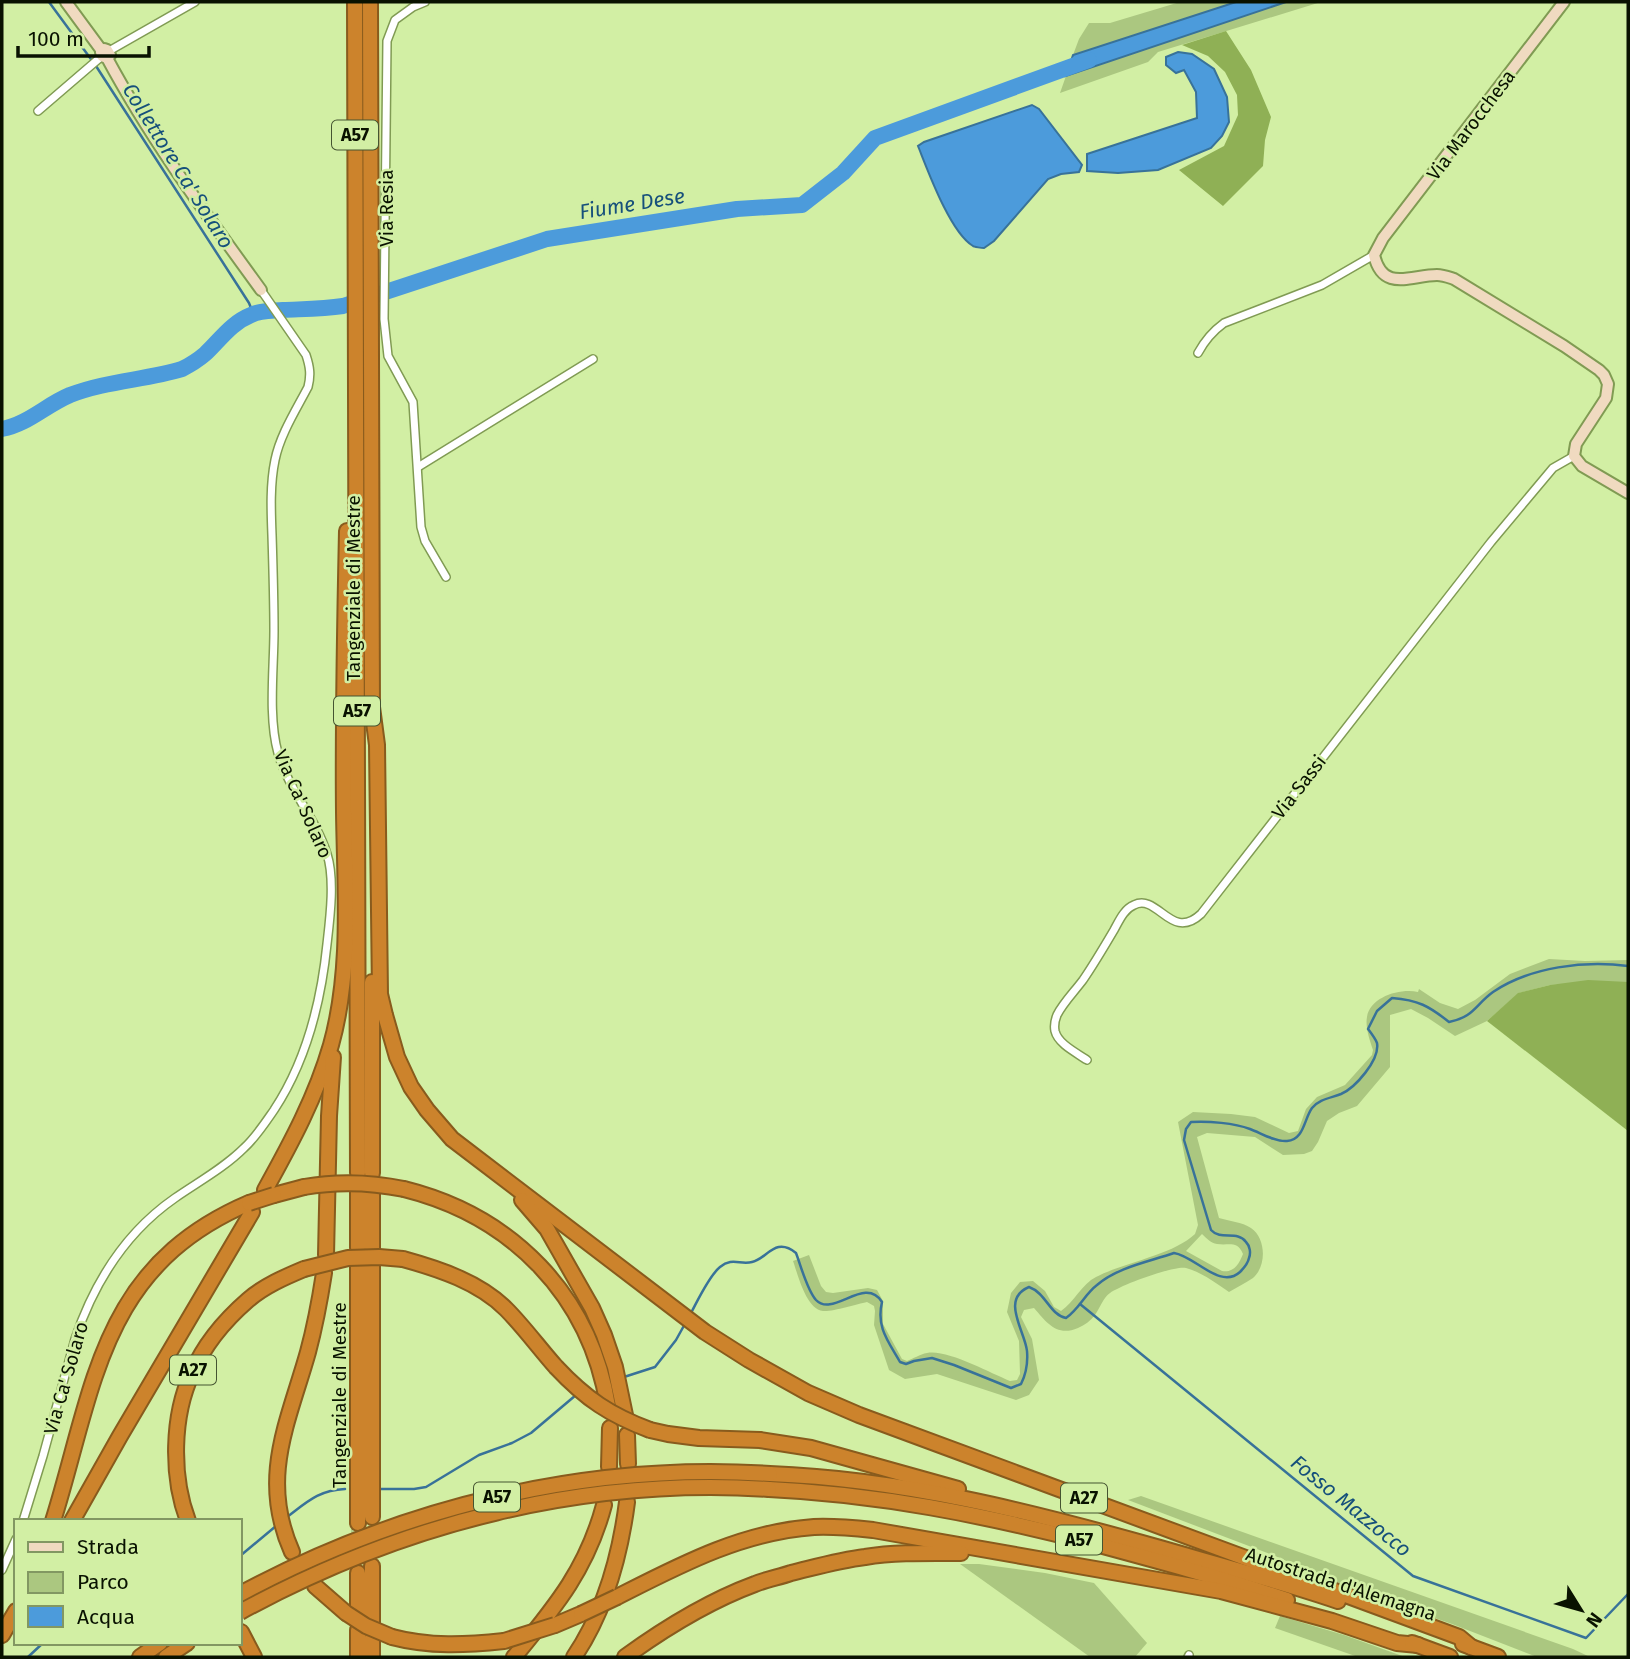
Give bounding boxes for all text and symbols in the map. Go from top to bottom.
scale bar [18,14,149,58]
text: 100 m [28,26,84,52]
street label: Via Marocchesa [1422,65,1520,185]
water label: Collettore Ca' Solaro [117,78,239,254]
road number: A57 [332,120,378,150]
street label: Via Resia [375,169,398,247]
water label: Fiume Dese [577,183,687,225]
street label: Tangenziale di Mestre [342,495,365,681]
road number: A57 [334,696,380,726]
street label: Via Ca' Solaro [269,746,337,862]
street label: Via Sassi [1267,750,1331,824]
street label: Tangenziale di Mestre [328,1302,351,1488]
street label: Via Ca' Solaro [39,1319,93,1437]
road number: A27 [170,1356,216,1385]
water label: Fosso Mazzocco [1285,1449,1417,1563]
road number: A57 [474,1482,520,1512]
road number: A27 [1061,1484,1107,1512]
legend [14,1519,242,1645]
road number: A57 [1056,1526,1102,1554]
text: Strada [77,1534,139,1560]
street label: Autostrada d'Alemagna [1243,1542,1439,1626]
text: Parco [77,1569,129,1595]
north arrow [1546,1575,1616,1645]
text: Acqua [77,1604,135,1630]
text: N [1581,1608,1607,1632]

